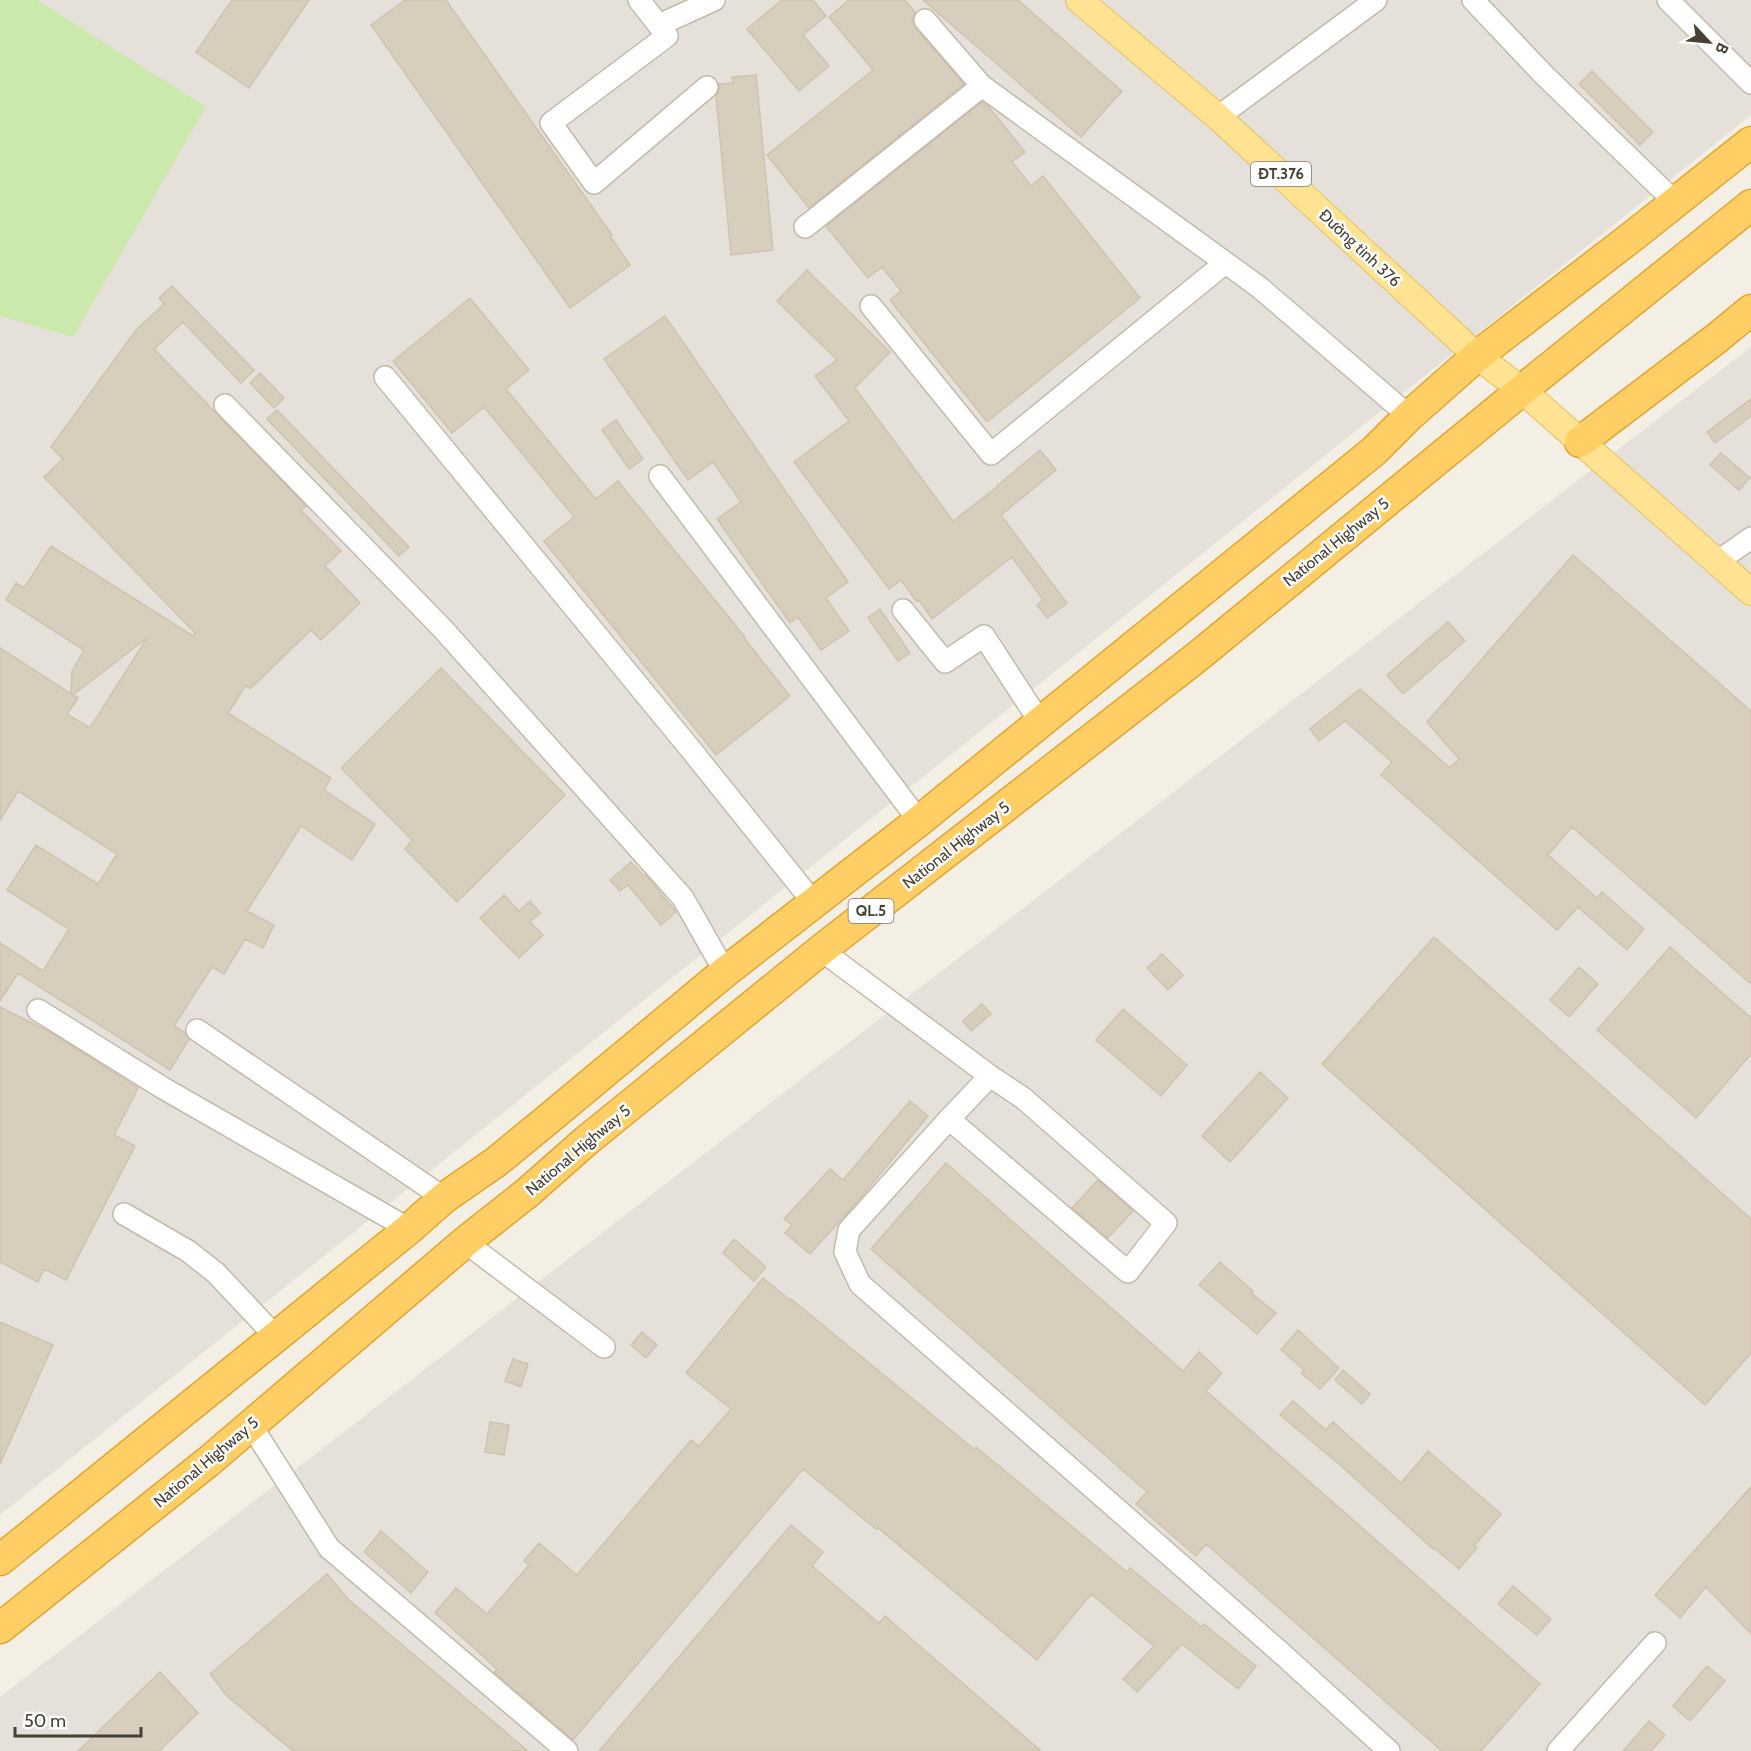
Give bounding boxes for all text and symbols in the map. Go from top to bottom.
north arrow [1679,12,1739,72]
text: B [1711,40,1733,57]
road number: ĐT.376 [1251,162,1311,186]
street label: Đường tỉnh 376 [1315,205,1405,291]
street label: National Highway 5 [1279,494,1393,590]
street label: National Highway 5 [899,797,1013,893]
road number: QL.5 [848,899,894,923]
street label: National Highway 5 [522,1101,634,1199]
street label: National Highway 5 [150,1413,262,1511]
scale bar [15,1700,141,1738]
text: 50 m [24,1710,66,1732]

